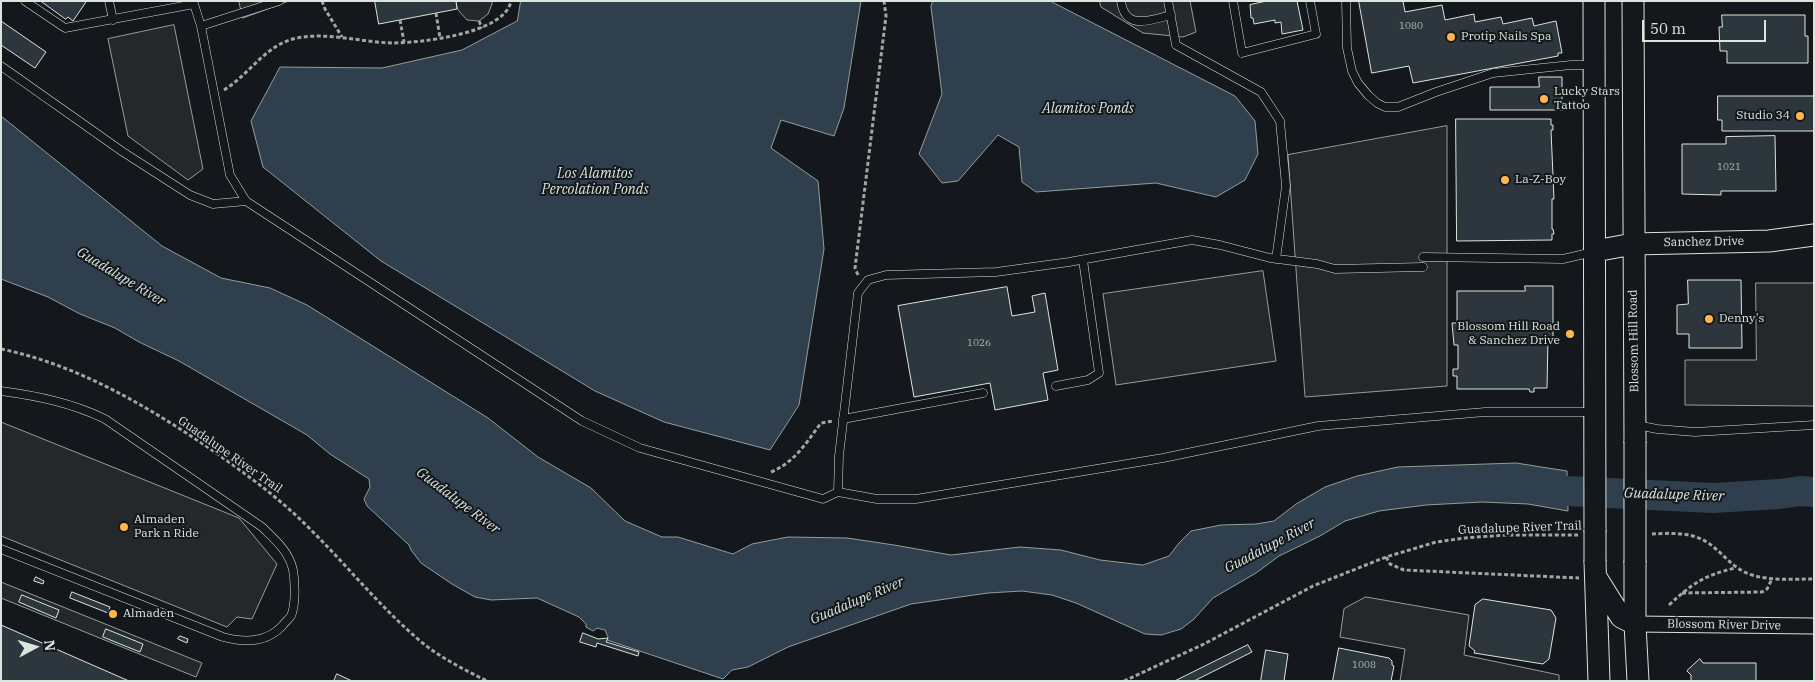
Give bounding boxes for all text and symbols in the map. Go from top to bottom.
scale bar [1645,10,1769,42]
text: 50 m [1650,19,1686,38]
house number: 1080 [1399,20,1423,32]
place label: Protip Nails Spa [1461,30,1551,44]
marker: Protip Nails Spa [1445,31,1457,43]
place label: Lucky Stars Tattoo [1554,85,1620,113]
marker: Lucky Stars Tattoo [1538,93,1550,105]
water label: Alamitos Ponds [1042,101,1134,117]
place label: Studio 34 [1736,109,1790,123]
marker: Studio 34 [1794,110,1806,122]
house number: 1021 [1717,161,1741,173]
water label: Los Alamitos Percolation Ponds [541,166,649,198]
place label: La-Z-Boy [1515,173,1566,187]
marker: La-Z-Boy [1499,174,1511,186]
street label: Sanchez Drive [1664,234,1744,250]
water label: Guadalupe River [74,244,168,310]
street label: Blossom Hill Road [1626,289,1642,393]
place label: Denny's [1719,312,1764,326]
marker: Denny's [1703,313,1715,325]
place label: Blossom Hill Road & Sanchez Drive [1457,320,1560,348]
marker: Blossom Hill Road & Sanchez Drive [1564,328,1576,340]
house number: 1026 [967,337,991,349]
street label: Guadalupe River Trail [175,414,285,496]
water label: Guadalupe River [413,464,503,538]
water label: Guadalupe River [1624,485,1724,505]
place label: Almaden Park n Ride [134,513,199,541]
water label: Guadalupe River [1222,515,1318,577]
street label: Guadalupe River Trail [1458,519,1582,537]
marker: Almaden Park n Ride [118,521,130,533]
water label: Guadalupe River [808,574,906,628]
place label: Almaden [123,607,174,621]
marker: Almaden [107,608,119,620]
street label: Blossom River Drive [1667,617,1781,633]
north arrow [10,622,60,672]
text: N [40,639,59,652]
house number: 1008 [1352,659,1376,671]

